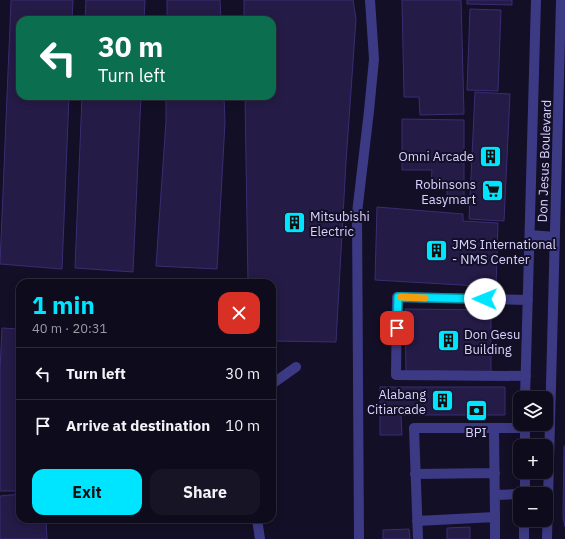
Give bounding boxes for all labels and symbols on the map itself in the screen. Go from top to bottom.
street label: Don Jesus Boulevard [534,100,555,223]
building icon: Omni Arcade [477,143,503,169]
place label: Omni Arcade [399,148,474,165]
place label: Robinsons Easymart [415,176,476,208]
supermarket icon: Robinsons Easymart [479,178,505,204]
place label: Mitsubishi Electric [310,208,370,240]
building icon: Mitsubishi Electric [282,210,308,236]
place label: JMS International - NMS Center [452,236,557,268]
building icon: JMS International - NMS Center [424,238,450,264]
position arrow [464,278,506,320]
pin [380,311,414,345]
place label: Don Gesu Building [464,326,520,358]
building icon: Don Gesu Building [435,328,461,354]
place label: Alabang Citiarcade [367,386,426,418]
building icon: Alabang Citiarcade [429,388,455,414]
bank icon: BPI [463,397,489,423]
place label: BPI [465,424,487,441]

